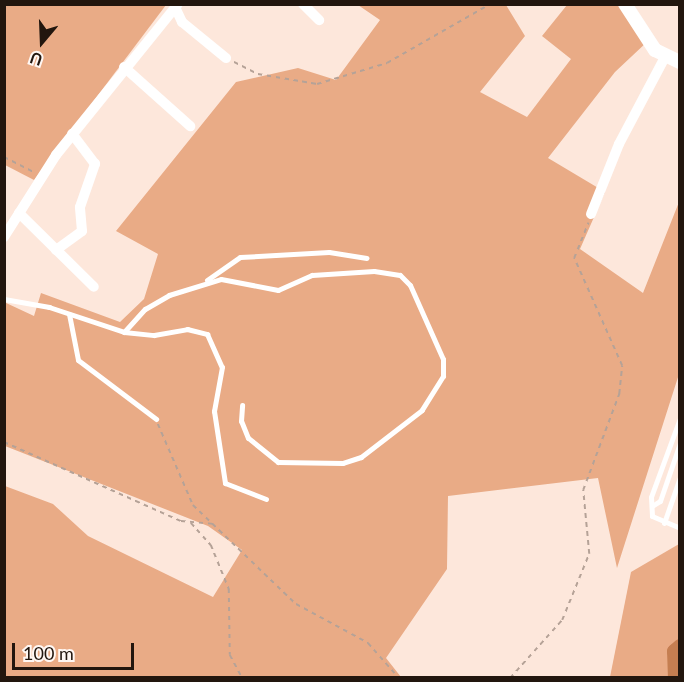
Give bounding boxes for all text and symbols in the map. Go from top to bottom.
north arrow [12,12,72,72]
text: U [27,49,45,70]
scale bar [15,631,136,669]
text: 100 m [23,642,74,664]

